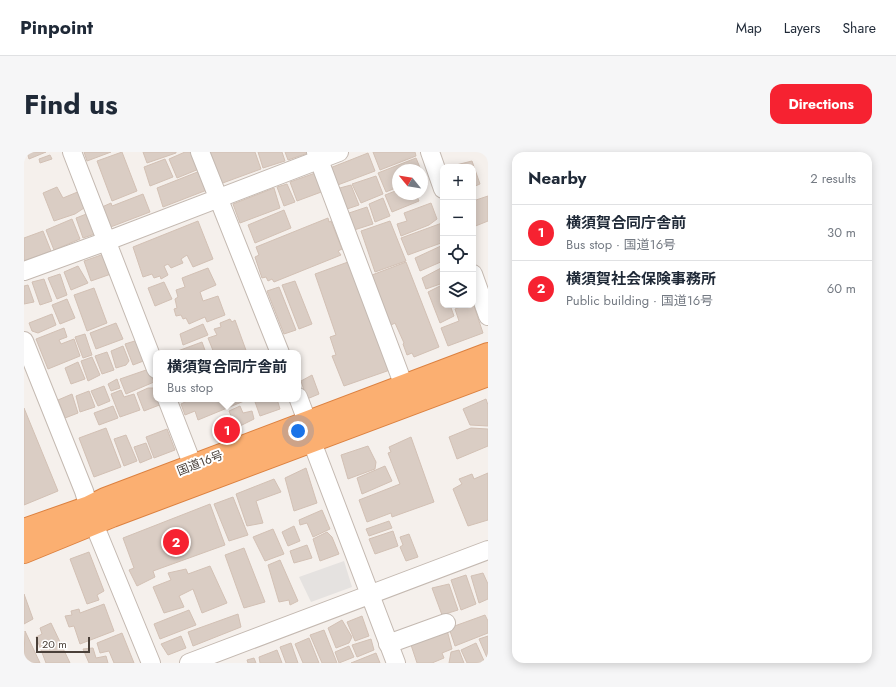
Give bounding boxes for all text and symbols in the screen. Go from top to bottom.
text: Pinpoint [20,14,93,41]
text: Map [736,18,762,38]
text: Layers [784,18,820,38]
text: Share [842,18,876,38]
text: Find us [24,84,118,125]
button: Directions [770,84,872,124]
north arrow [392,164,428,200]
map controls [440,164,476,308]
button: + [440,164,476,200]
text: Nearby [528,166,586,190]
text: 2 results [810,169,856,188]
button: − [440,200,476,236]
text: 横須賀合同庁舎前 [566,212,686,234]
text: 1 [538,223,544,242]
text: 30 m [827,223,856,242]
text: Bus stop · 国道16号 [566,235,676,254]
button: locate [440,236,476,272]
text: 横須賀社会保険事務所 [566,268,716,290]
button: layers [440,272,476,308]
text: 2 [537,279,545,298]
text: 60 m [827,279,856,298]
text: Public building · 国道16号 [566,291,713,310]
popup [153,350,301,402]
text: 横須賀合同庁舎前 [167,356,287,378]
text: Bus stop [167,378,213,397]
pin: 1 [214,415,240,445]
your location [288,421,308,441]
street label: 国道16号 [174,446,226,480]
pin: 2 [163,527,189,557]
scale bar [36,635,90,654]
text: 20 m [42,636,67,652]

